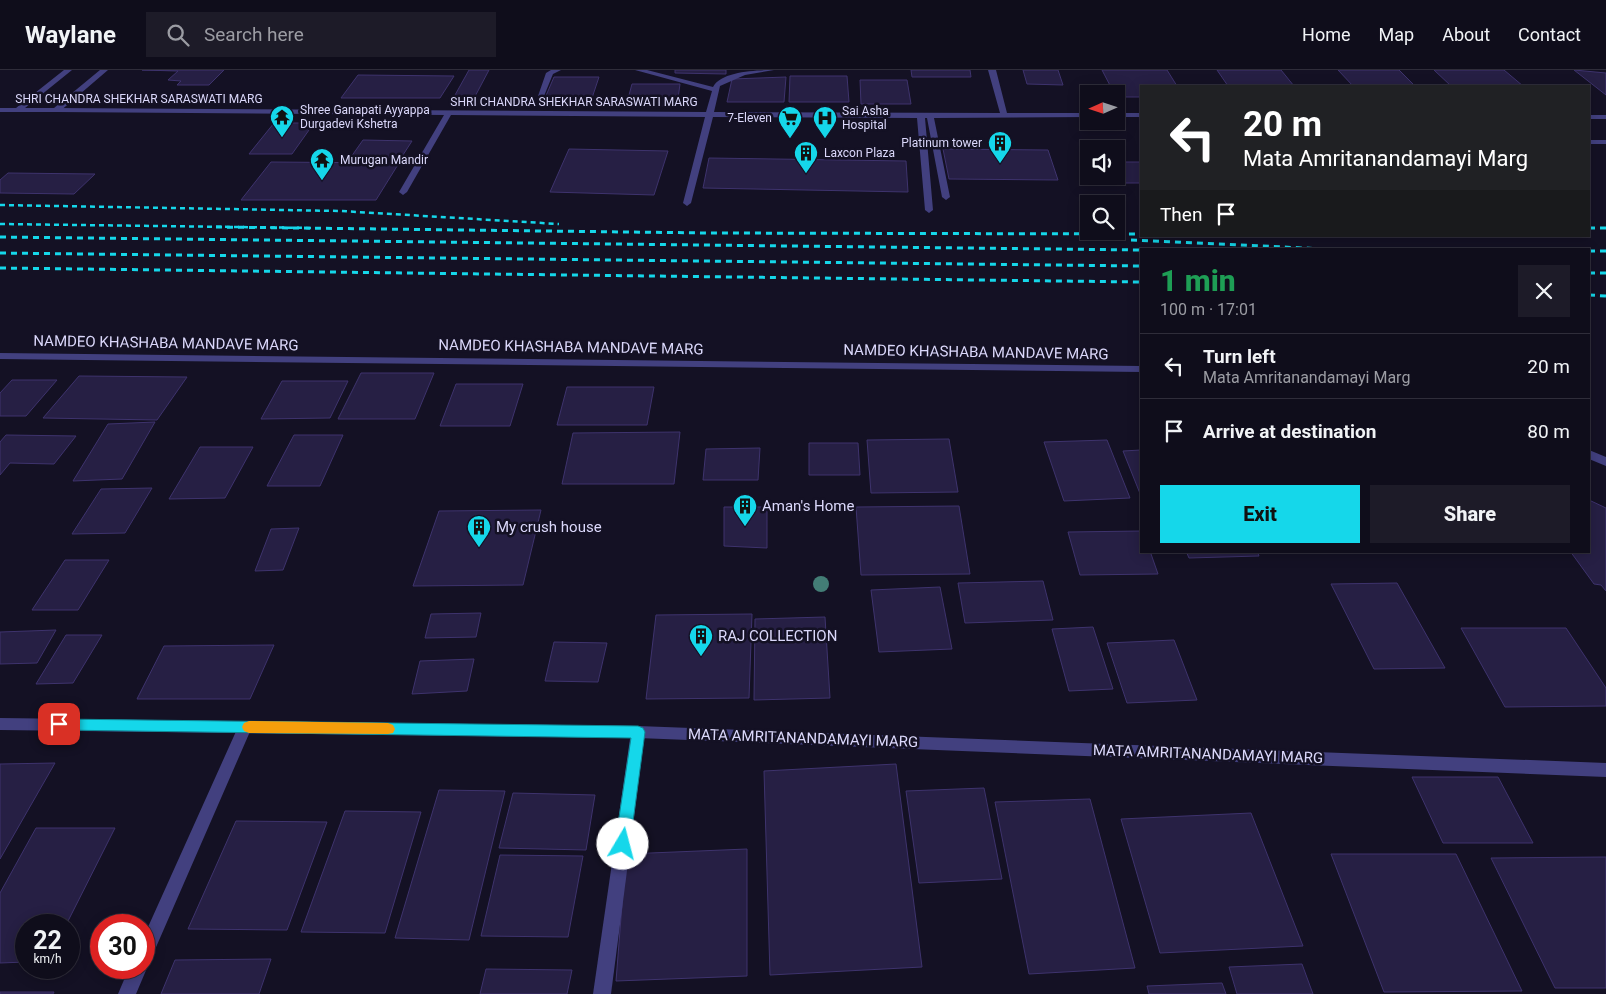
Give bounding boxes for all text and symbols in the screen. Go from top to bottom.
search box [146,12,496,57]
text: Waylane [25,21,116,49]
icon: search [164,21,192,49]
text: Search here [204,23,304,46]
text: Home [1302,24,1351,45]
text: Map [1379,24,1414,45]
text: About [1442,24,1490,45]
text: Contact [1518,24,1581,45]
north arrow [1080,85,1125,130]
map controls [1080,85,1125,240]
street label: SHRI CHANDRA SHEKHAR SARASWATI MARG [15,92,263,106]
street label: SHRI CHANDRA SHEKHAR SARASWATI MARG [450,95,698,109]
place label: Shree Ganapati Ayyappa Durgadevi Kshetra [300,103,430,131]
temple icon: Shree Ganapati Ayyappa Durgadevi Kshetra [269,104,295,138]
place label: Sai Asha Hospital [842,104,889,132]
text: 20 m [1243,104,1322,145]
supermarket icon: 7-Eleven [777,105,803,139]
hospital icon: Sai Asha Hospital [812,105,838,139]
icon: left [1160,105,1225,170]
place label: 7-Eleven [727,111,772,125]
building icon: Platinum tower [987,130,1013,164]
place label: Platinum tower [901,136,982,150]
building icon: Laxcon Plaza [793,140,819,174]
button: sound [1080,140,1125,185]
place label: Laxcon Plaza [824,146,895,160]
text: Mata Amritanandamayi Marg [1243,146,1528,171]
temple icon: Murugan Mandir [309,147,335,181]
place label: Murugan Mandir [340,153,428,167]
button: search [1080,195,1125,240]
icon: arrive [1212,200,1240,228]
text: Then [1160,203,1202,226]
text: 1 min [1160,263,1236,298]
button: close [1518,265,1570,317]
text: 100 m · 17:01 [1160,300,1257,319]
street label: NAMDEO KHASHABA MANDAVE MARG [33,332,299,354]
street label: NAMDEO KHASHABA MANDAVE MARG [438,336,704,358]
street label: NAMDEO KHASHABA MANDAVE MARG [843,341,1109,363]
text: Turn left [1203,345,1276,368]
icon: left [1160,352,1188,380]
text: 20 m [1527,355,1570,378]
text: Mata Amritanandamayi Marg [1203,368,1410,387]
icon: arrive [1160,417,1188,445]
text: Arrive at destination [1203,420,1376,443]
text: 80 m [1527,420,1570,443]
button: Exit [1160,485,1360,543]
button: Share [1370,485,1570,543]
building icon: Aman's Home [732,493,758,527]
place label: Aman's Home [762,497,855,515]
building icon: My crush house [466,514,492,548]
place label: My crush house [496,518,602,536]
building icon: RAJ COLLECTION [688,623,714,657]
place label: RAJ COLLECTION [718,627,837,645]
pin [38,703,80,745]
icon: arrive [45,710,73,738]
street label: MATA AMRITANANDAMAYI MARG [688,725,918,751]
street label: MATA AMRITANANDAMAYI MARG [1093,741,1323,767]
position arrow [596,817,648,869]
speed limit sign: 30 [90,914,155,979]
text: 22 [33,926,62,955]
text: km/h [33,952,62,966]

